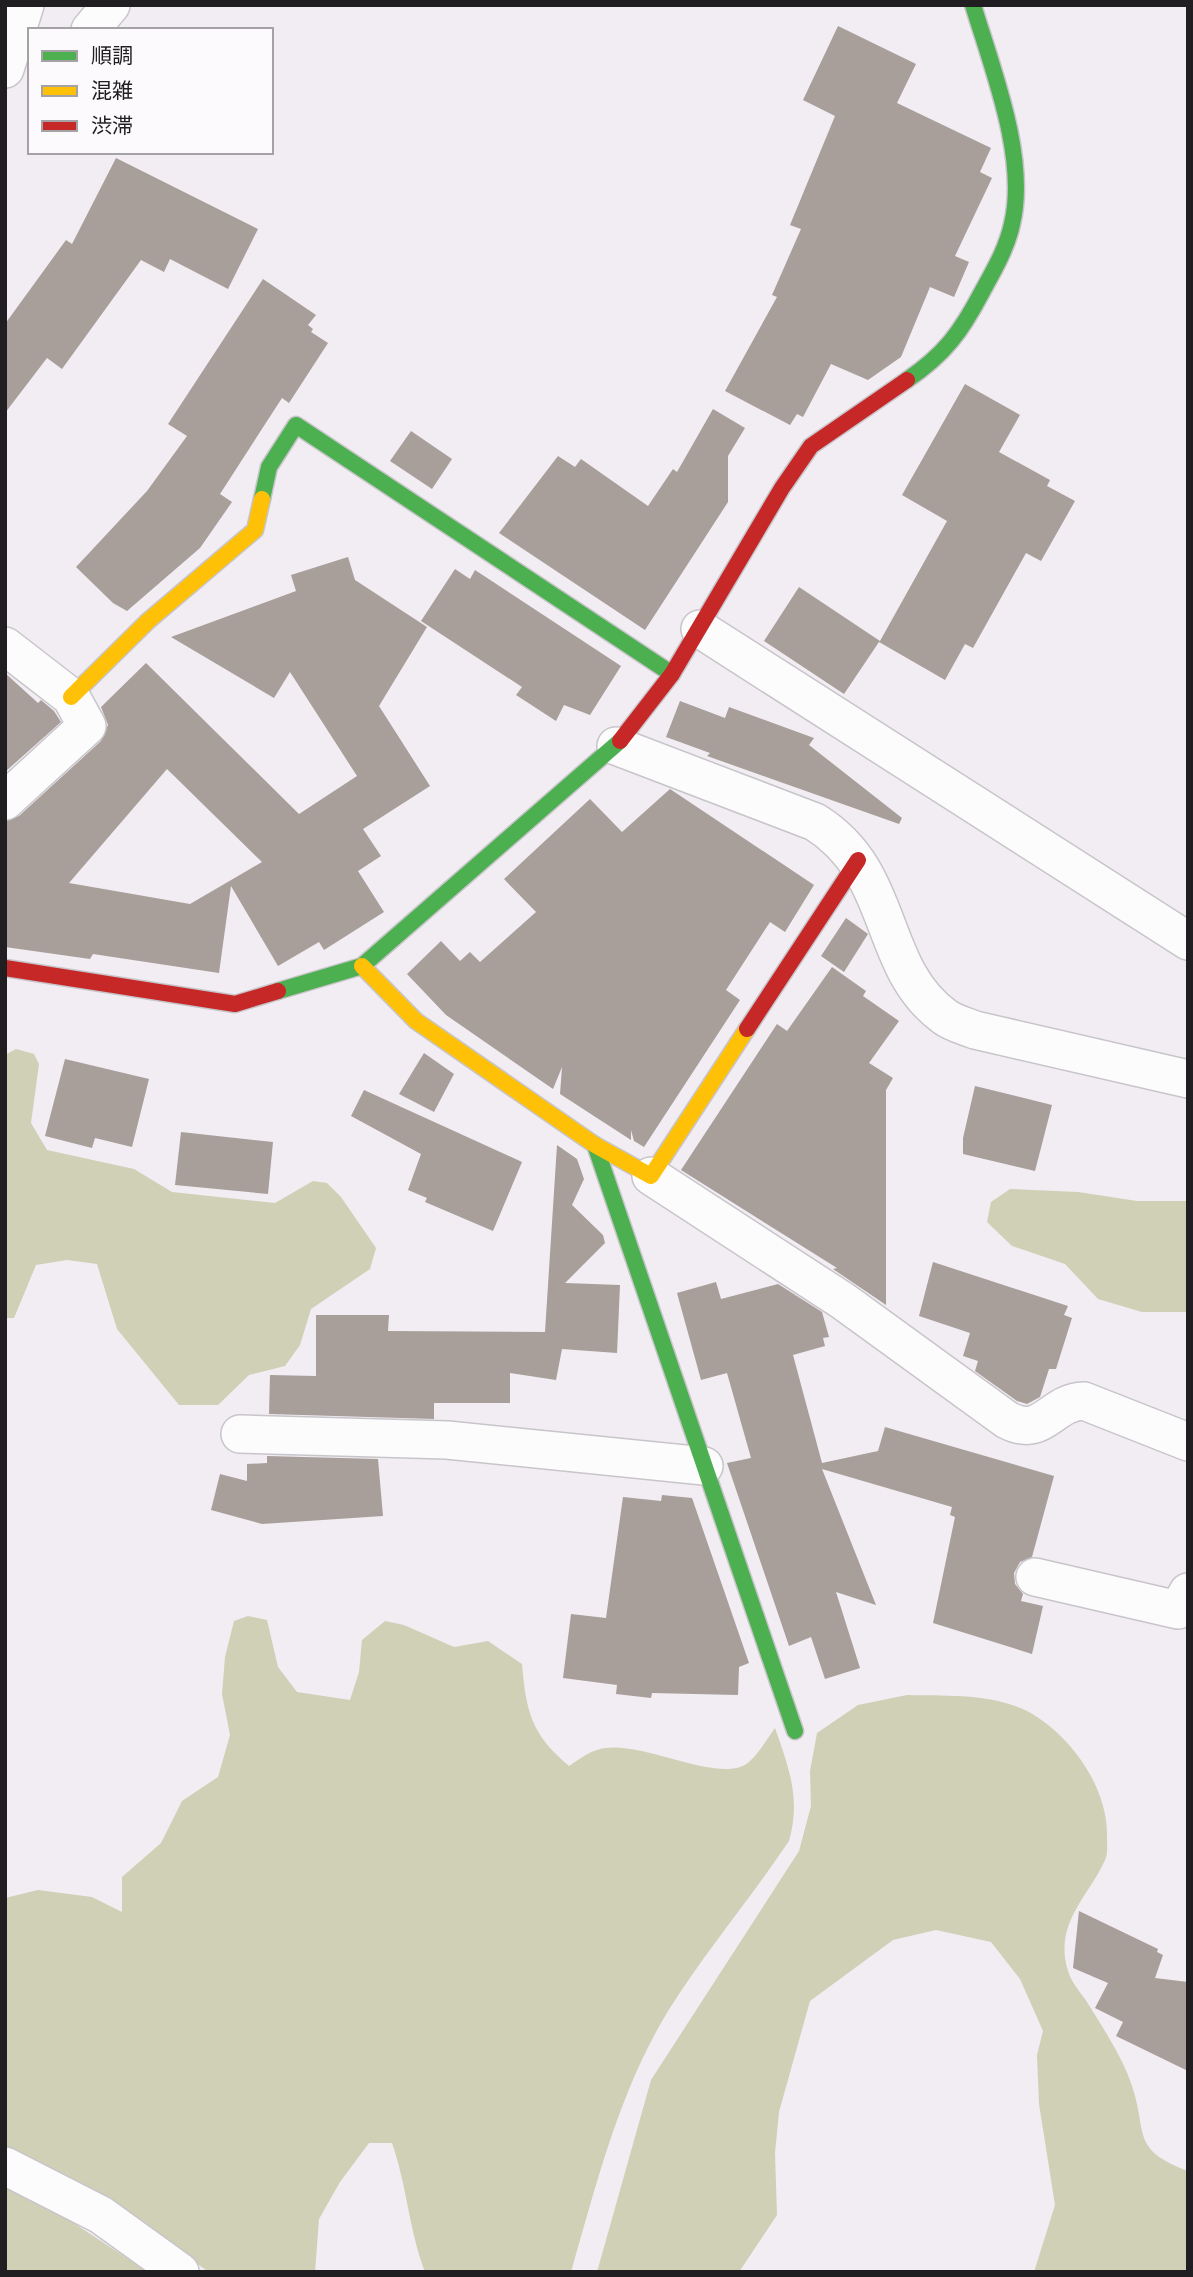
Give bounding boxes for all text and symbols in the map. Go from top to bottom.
legend [28,28,273,154]
text: 順調 [91,42,133,70]
text: 混雑 [91,77,133,105]
text: 渋滞 [91,112,133,140]

